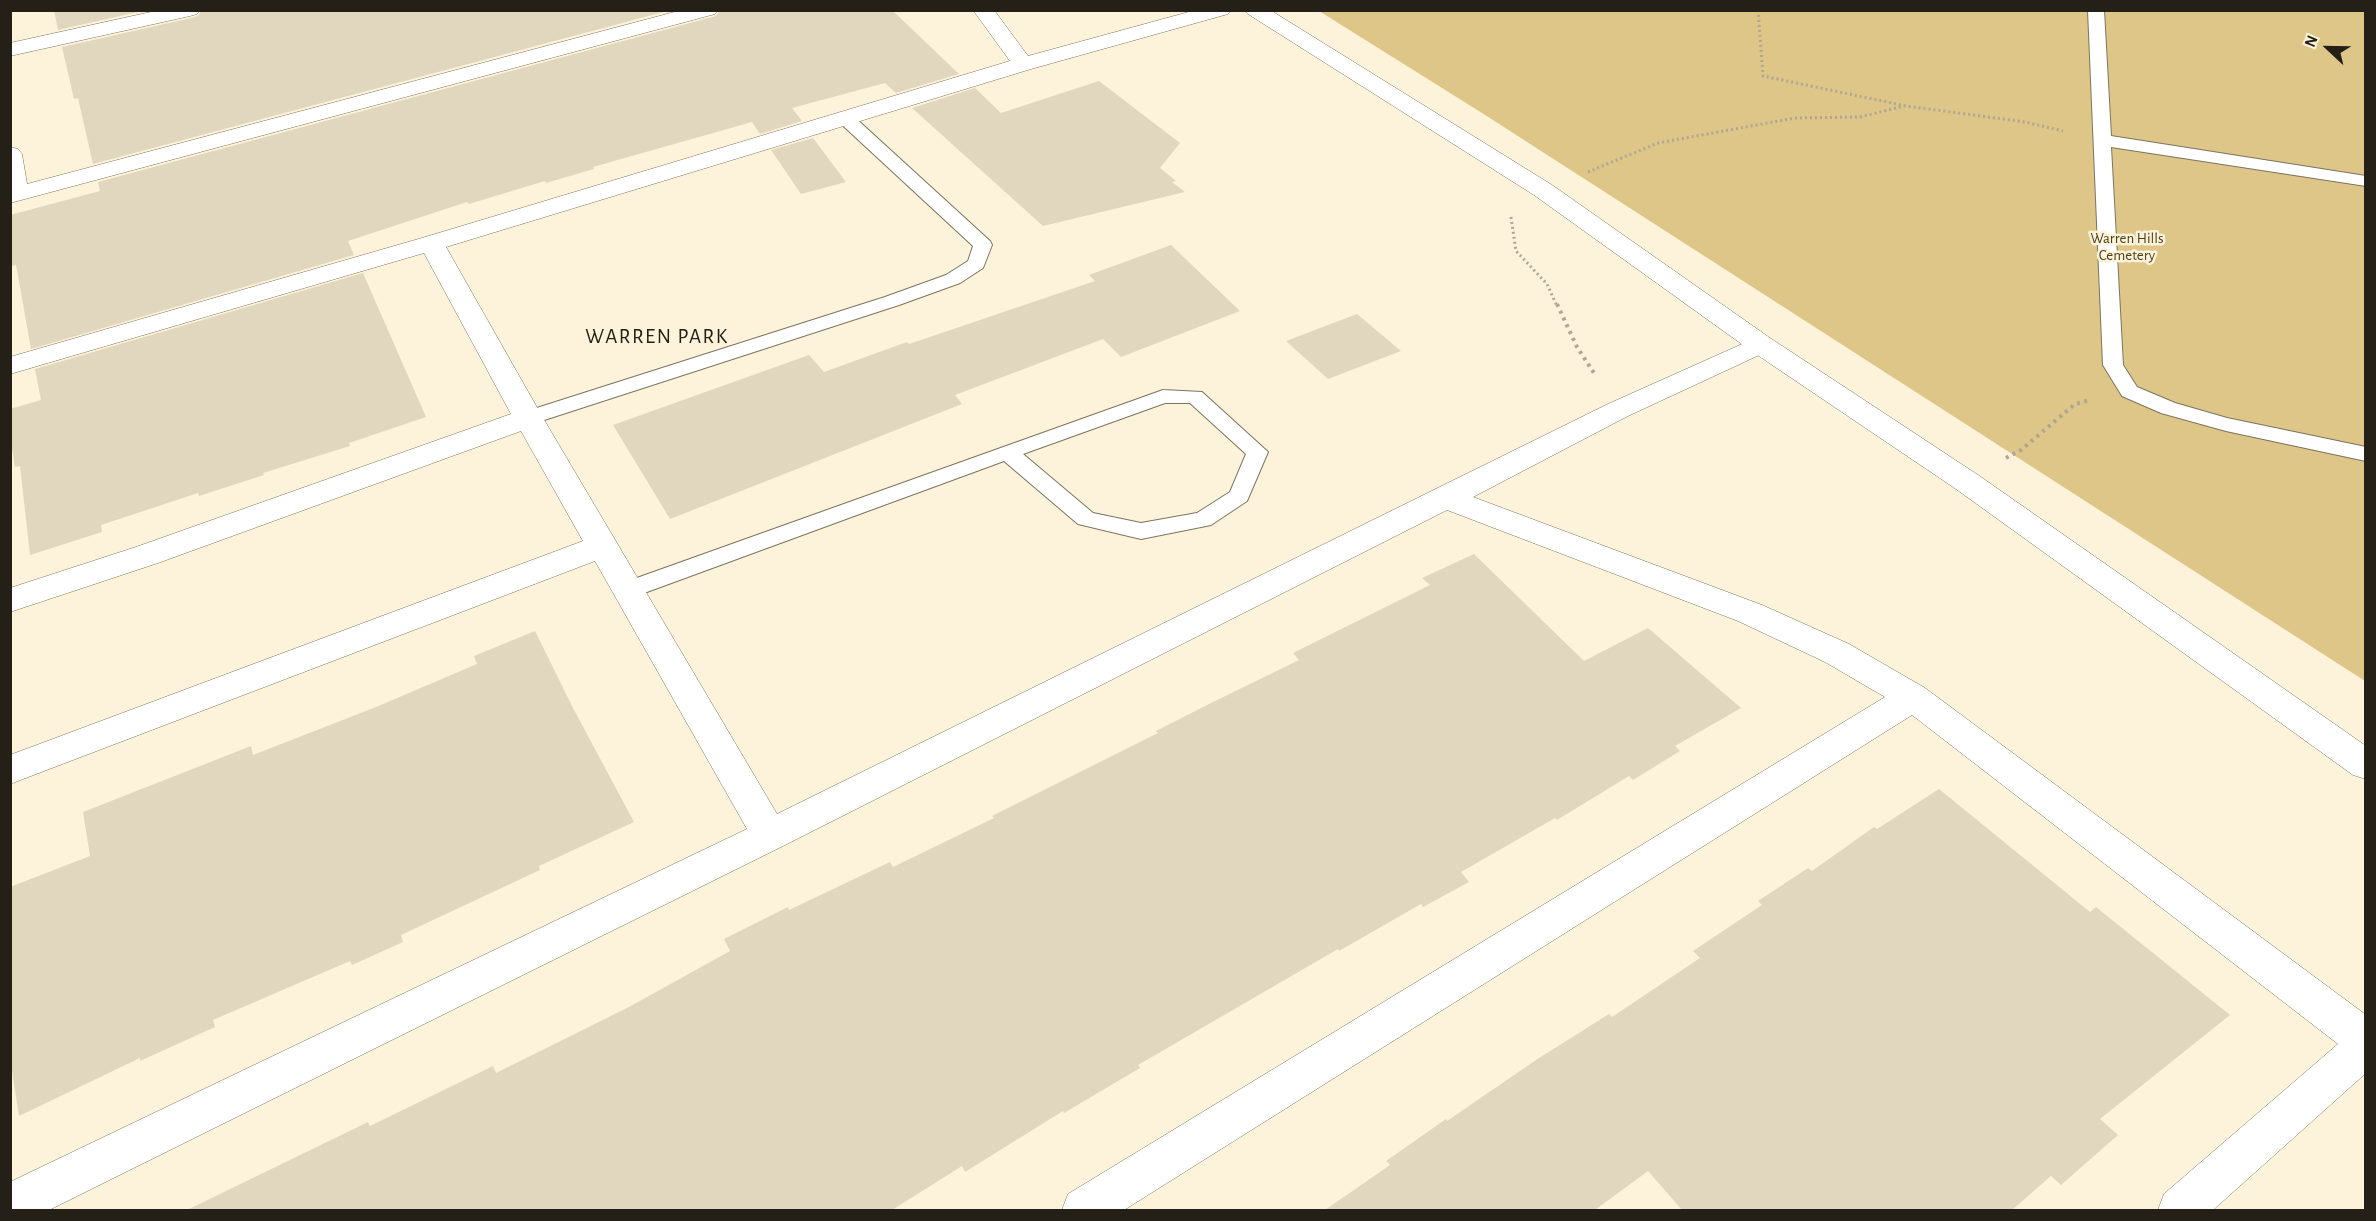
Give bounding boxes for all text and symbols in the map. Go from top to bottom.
north arrow [2298,18,2358,78]
text: N [2302,33,2321,49]
park label: Warren Hills Cemetery [2090,229,2164,264]
district label: WARREN PARK [585,324,729,350]

